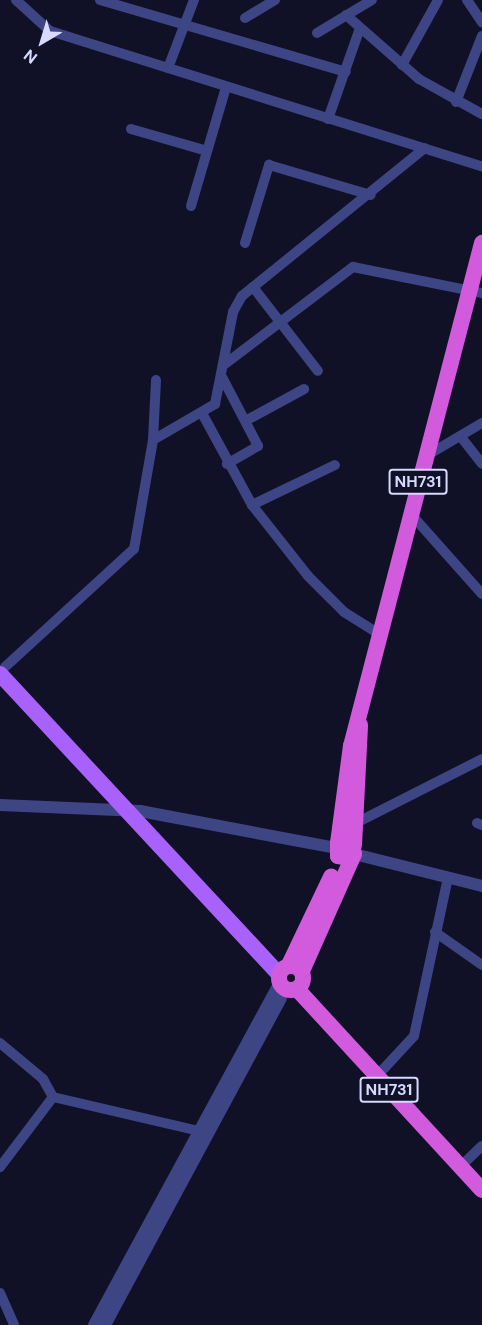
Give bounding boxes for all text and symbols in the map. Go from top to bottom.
north arrow [12,12,72,72]
text: N [20,45,42,68]
road number: NH731 [388,469,448,495]
road number: NH731 [359,1077,419,1103]

